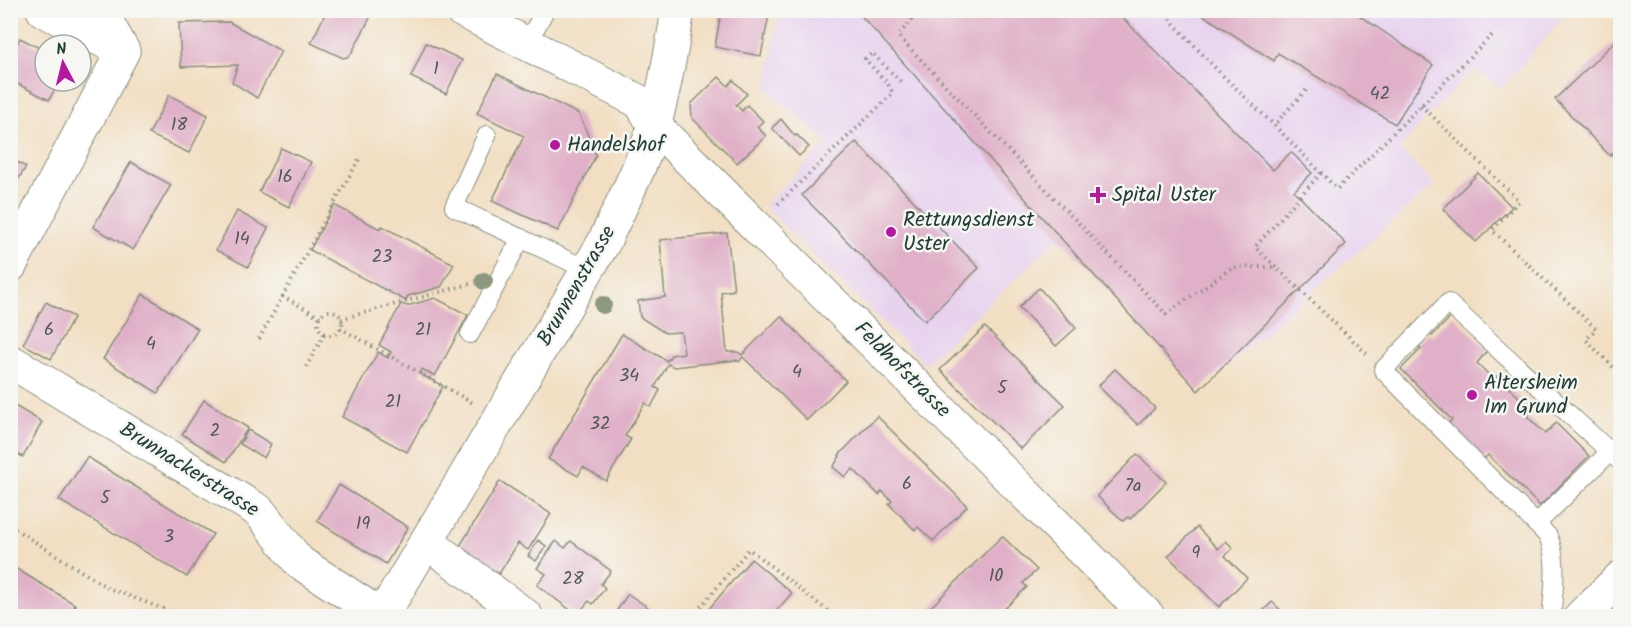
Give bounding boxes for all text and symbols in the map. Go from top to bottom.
north arrow [33,33,93,93]
text: N [55,37,68,63]
house number: 1 [433,55,439,84]
house number: 42 [1370,80,1390,109]
house number: 18 [171,111,187,140]
place label: Handelshof [567,129,667,162]
marker: Handelshof [548,138,562,152]
house number: 16 [277,163,293,192]
place label: Spital Uster [1112,179,1217,212]
marker: Spital Uster [1089,186,1107,204]
place label: Rettungsdienst Uster [903,204,1035,261]
street label: Brunnenstrasse [529,219,625,353]
house number: 14 [234,225,250,254]
marker: Rettungsdienst Uster [884,225,898,239]
house number: 23 [372,243,392,272]
street label: Feldhofstrasse [846,314,959,427]
house number: 6 [44,316,54,345]
house number: 21 [415,316,431,345]
house number: 4 [146,330,156,359]
house number: 4 [792,358,802,387]
house number: 34 [619,362,639,391]
place label: Altersheim Im Grund [1484,367,1578,424]
house number: 5 [997,374,1008,403]
house number: 21 [385,388,401,417]
marker: Altersheim Im Grund [1465,388,1479,402]
house number: 32 [590,410,610,439]
street label: Brunnackerstrasse [113,414,266,527]
house number: 2 [210,417,220,446]
house number: 6 [902,470,912,499]
house number: 7a [1125,472,1141,501]
house number: 5 [100,484,111,513]
house number: 19 [356,510,370,539]
house number: 3 [164,523,174,552]
house number: 9 [1192,539,1201,568]
house number: 10 [989,562,1003,591]
house number: 28 [562,565,584,594]

